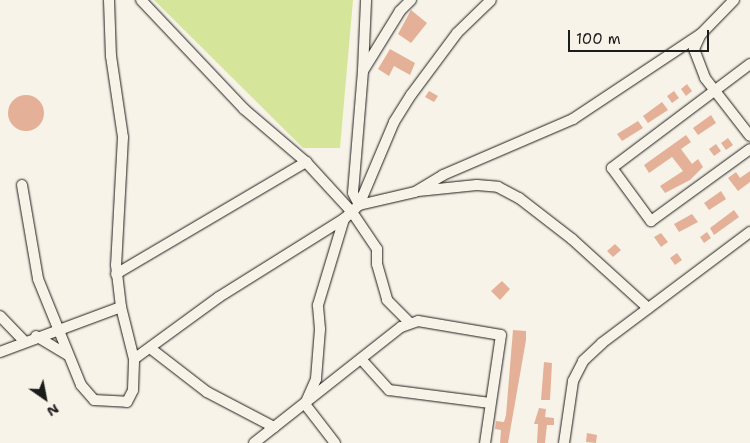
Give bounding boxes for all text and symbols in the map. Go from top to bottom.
scale bar [570,20,711,52]
text: 100 m [576,29,621,49]
north arrow [20,373,70,423]
text: N [44,400,63,421]

